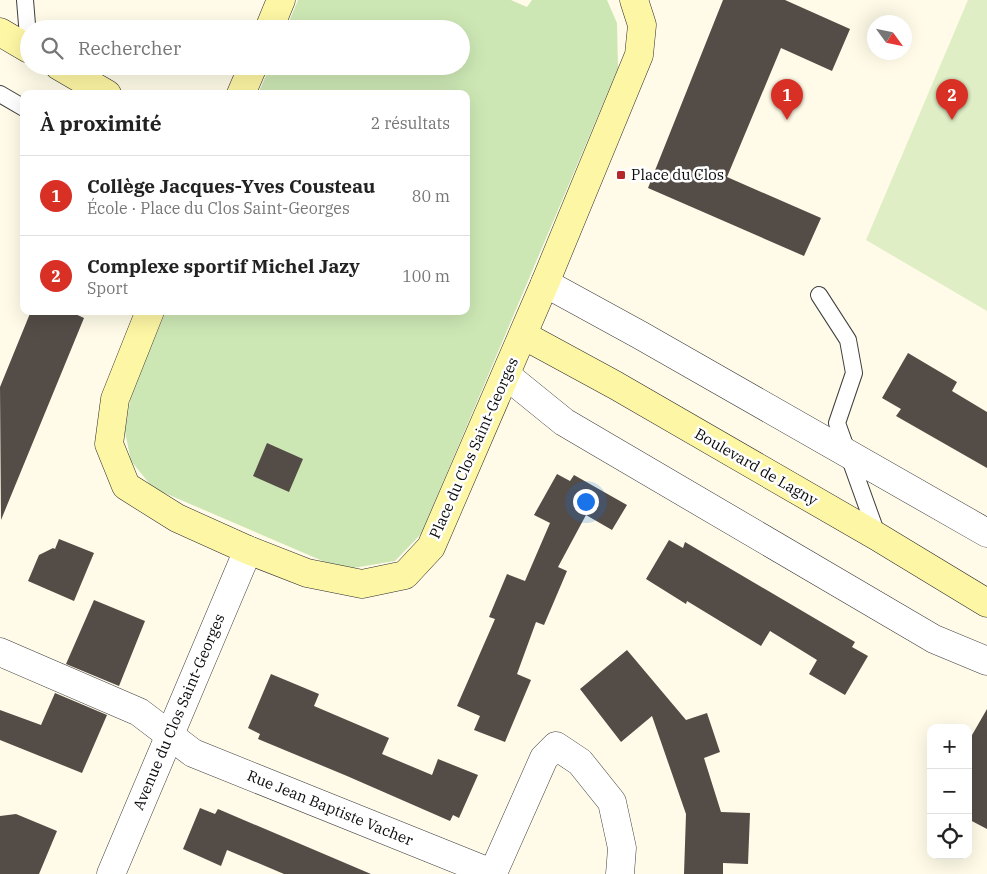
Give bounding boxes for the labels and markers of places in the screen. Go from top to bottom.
pin: 1 [771,79,803,120]
pin: 2 [936,79,968,120]
place label: Place du Clos [631,165,724,184]
marker: Place du Clos [615,169,627,181]

